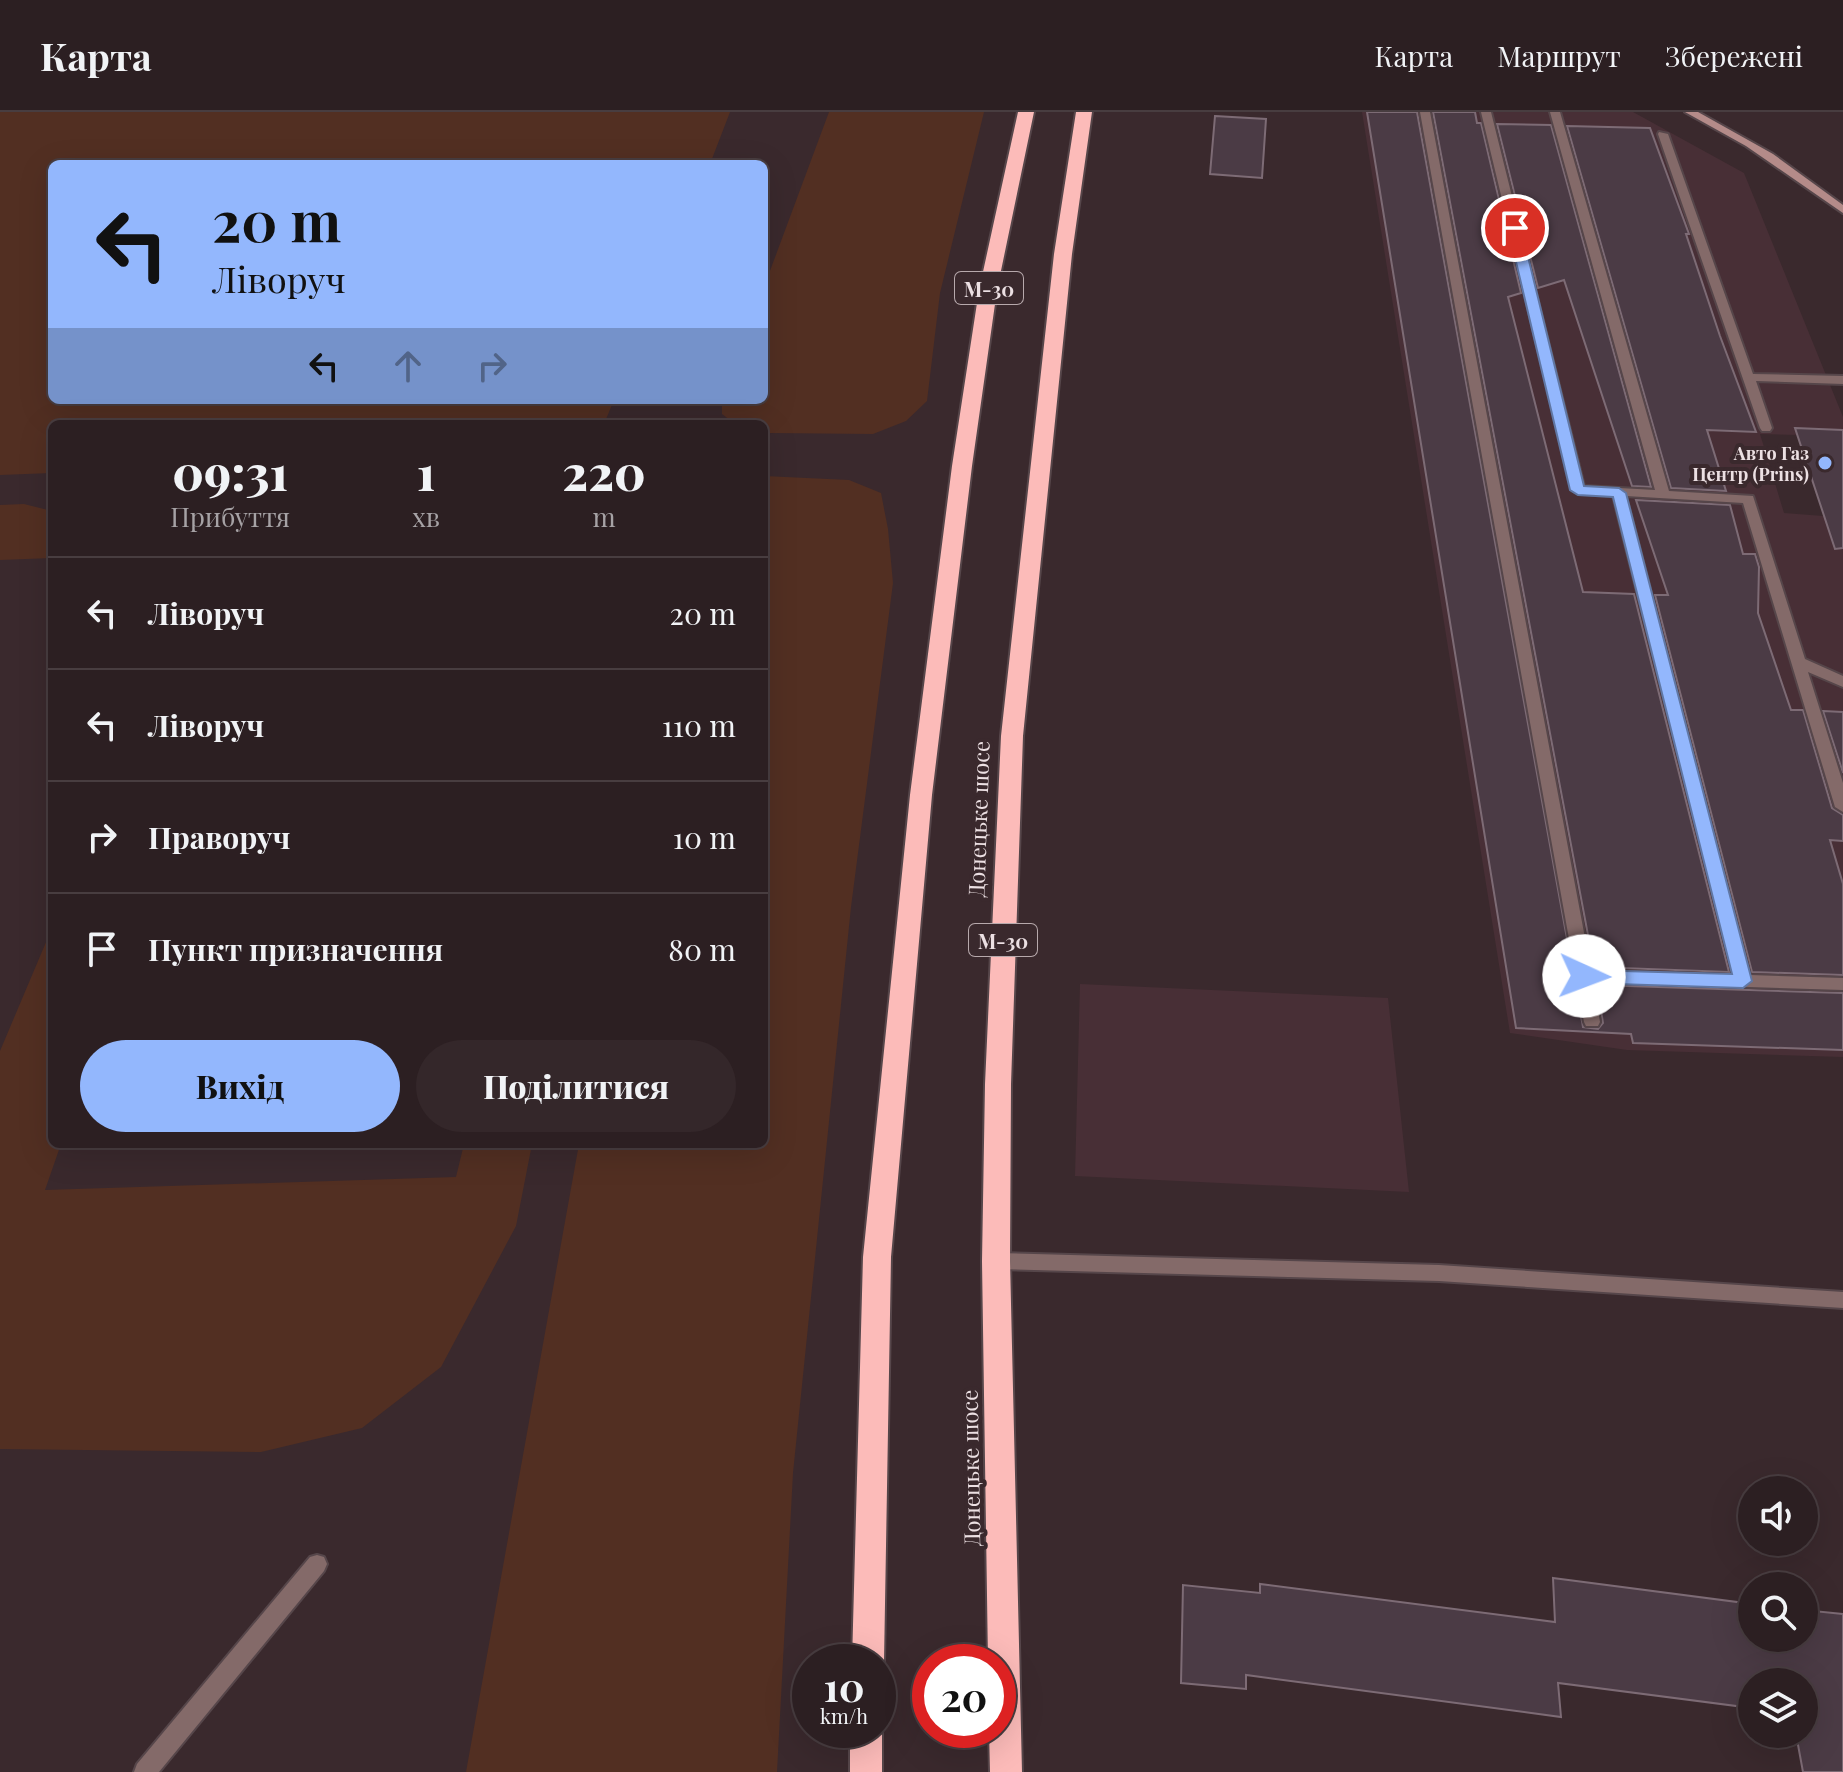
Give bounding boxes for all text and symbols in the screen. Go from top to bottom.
text: Карта [40,30,152,81]
text: Карта [1375,37,1453,74]
text: Маршрут [1497,37,1621,74]
text: Збережені [1665,37,1803,74]
text: 20 m [212,182,341,257]
icon: left [80,192,184,296]
pin [1481,194,1549,262]
icon: arrive [1493,206,1537,250]
text: Ліворуч [212,254,346,302]
road number: М-30 [955,272,1023,304]
icon: left [302,344,346,388]
icon: ahead [386,344,430,388]
icon: right [470,344,514,388]
text: 09:31 [172,439,288,503]
text: 1 [417,439,435,503]
text: 220 [562,439,646,503]
place label: Авто Газ Центр (Prins) [1692,441,1809,486]
marker: Авто Газ Центр (Prins) [1816,454,1834,472]
text: Прибуття [170,499,290,534]
text: хв [412,499,440,534]
text: m [592,499,616,534]
icon: left [80,591,124,635]
text: Ліворуч [148,593,264,633]
text: 20 m [670,593,736,633]
icon: left [80,703,124,747]
text: Ліворуч [148,705,264,745]
text: 110 m [662,705,736,745]
street label: Донецьке шосе [960,740,996,898]
icon: right [80,815,124,859]
text: Праворуч [148,817,290,857]
text: 10 m [673,817,736,857]
road number: М-30 [969,924,1037,956]
icon: arrive [80,927,124,971]
text: Пункт призначення [148,929,443,969]
text: 80 m [668,929,736,969]
position arrow [1542,934,1626,1018]
button: Вихід [80,1040,400,1132]
button: Поділитися [416,1040,736,1132]
street label: Донецьке шосе [954,1390,986,1546]
map controls [1738,1476,1818,1748]
button: sound [1738,1476,1818,1556]
button: search [1738,1572,1818,1652]
speed limit sign: 20 [912,1644,1016,1748]
text: 10 [823,1659,865,1712]
button: layers [1738,1668,1818,1748]
text: km/h [820,1702,868,1729]

